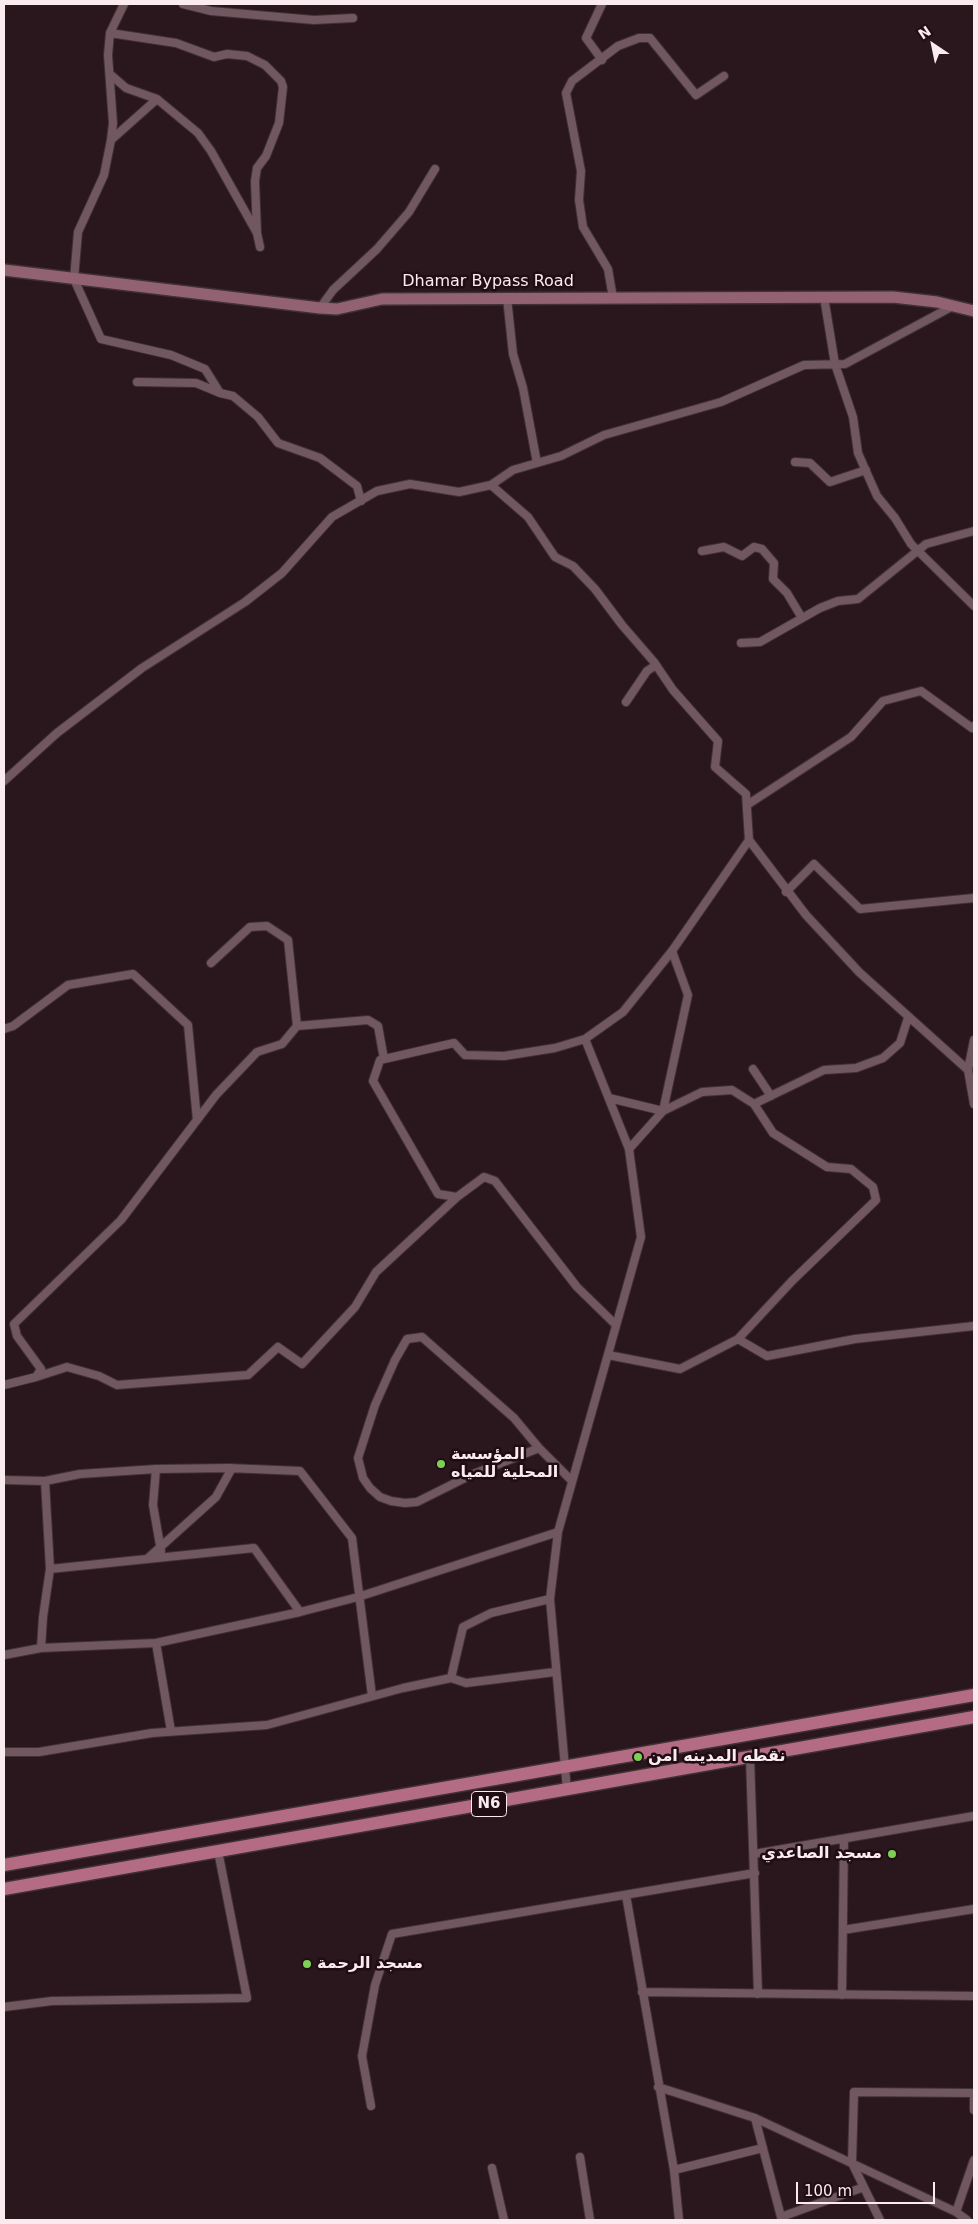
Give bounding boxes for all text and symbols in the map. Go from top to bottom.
north arrow [908,20,958,70]
text: N [915,23,934,42]
street label: Dhamar Bypass Road [402,272,574,292]
place label: المؤسسة المحلية للمياه [451,1445,558,1483]
marker: المؤسسة المحلية للمياه [435,1458,447,1470]
place label: نقطه المدينه امن [648,1747,785,1767]
marker: نقطه المدينه امن [632,1751,644,1763]
road number: N6 [472,1792,506,1816]
place label: مسجد الصاعدي [761,1844,882,1864]
marker: مسجد الصاعدي [886,1848,898,1860]
place label: مسجد الرحمة [317,1954,423,1974]
marker: مسجد الرحمة [301,1958,313,1970]
scale bar [798,2172,937,2204]
text: 100 m [804,2182,852,2200]

